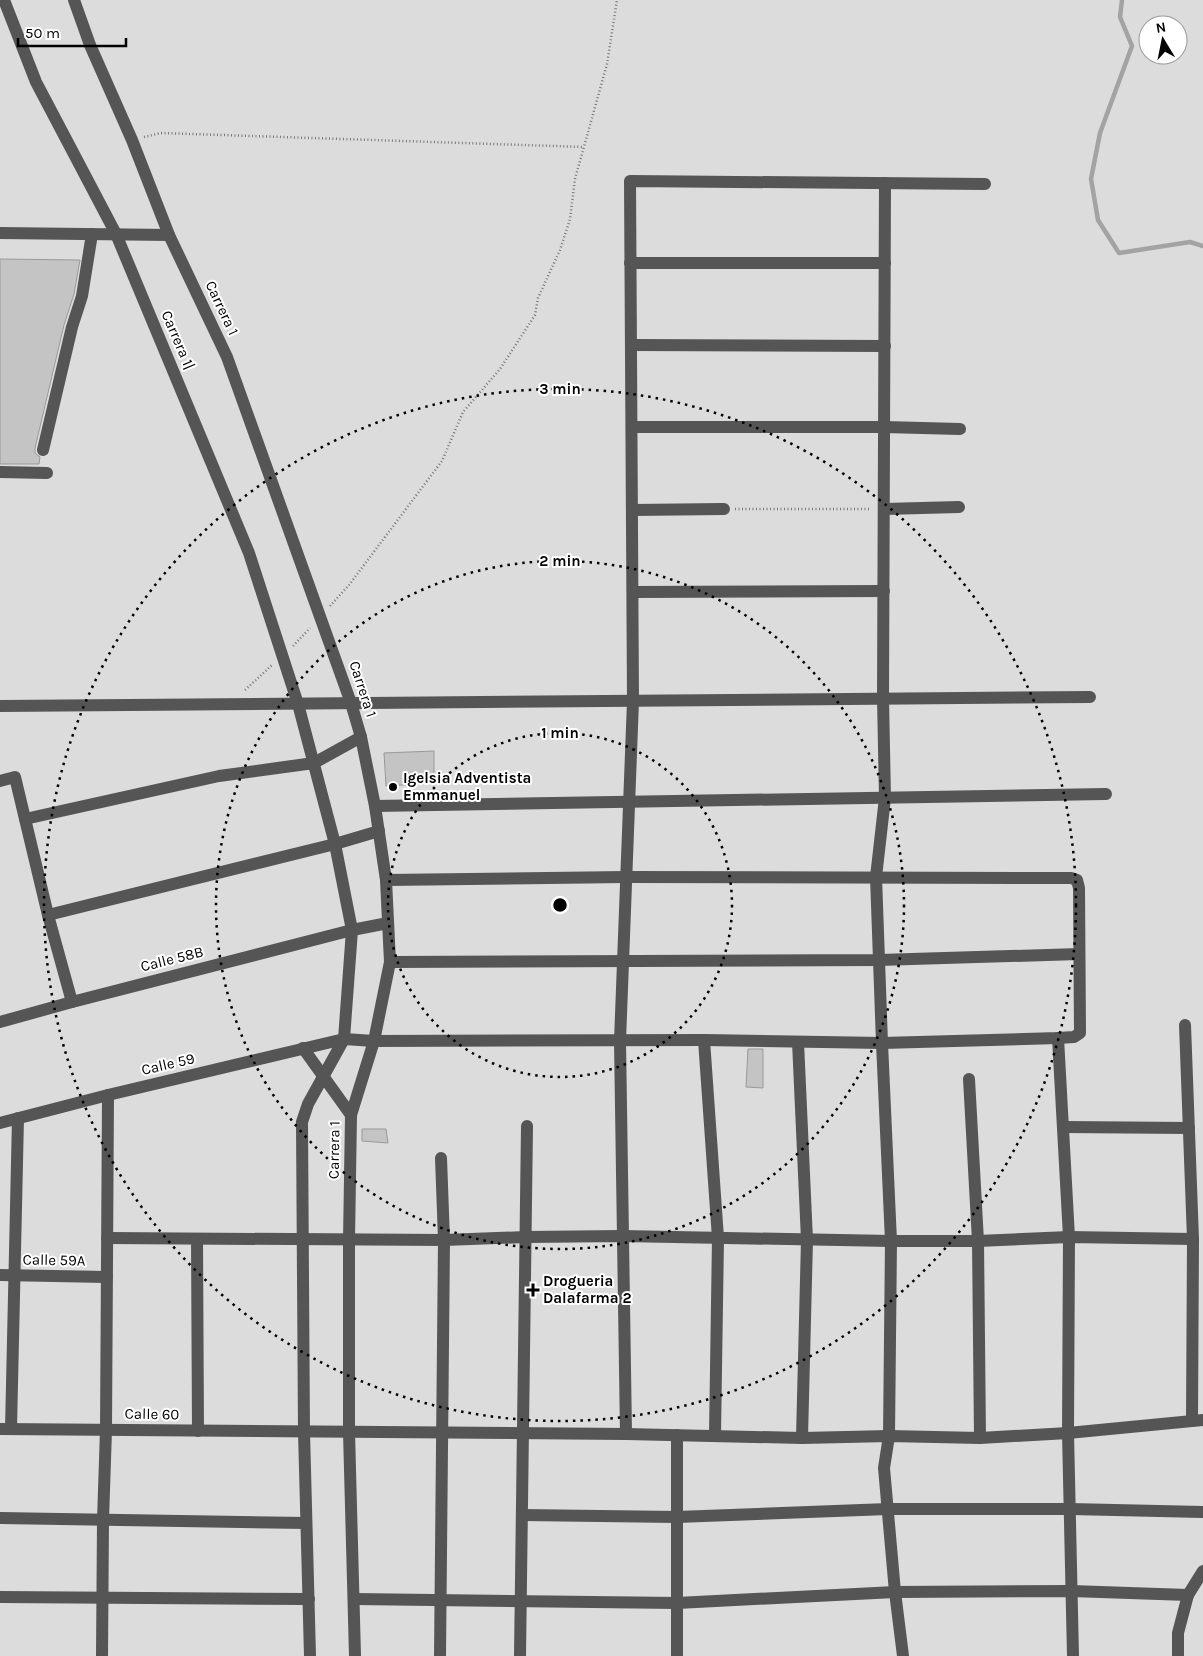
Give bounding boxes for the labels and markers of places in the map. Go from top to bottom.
place label: Igelsia Adventista Emmanuel [403,769,531,804]
marker: Igelsia Adventista Emmanuel [387,781,399,793]
centre of rings [551,896,569,914]
place label: Drogueria Dalafarma 2 [543,1272,631,1307]
marker: Drogueria Dalafarma 2 [527,1284,539,1296]

